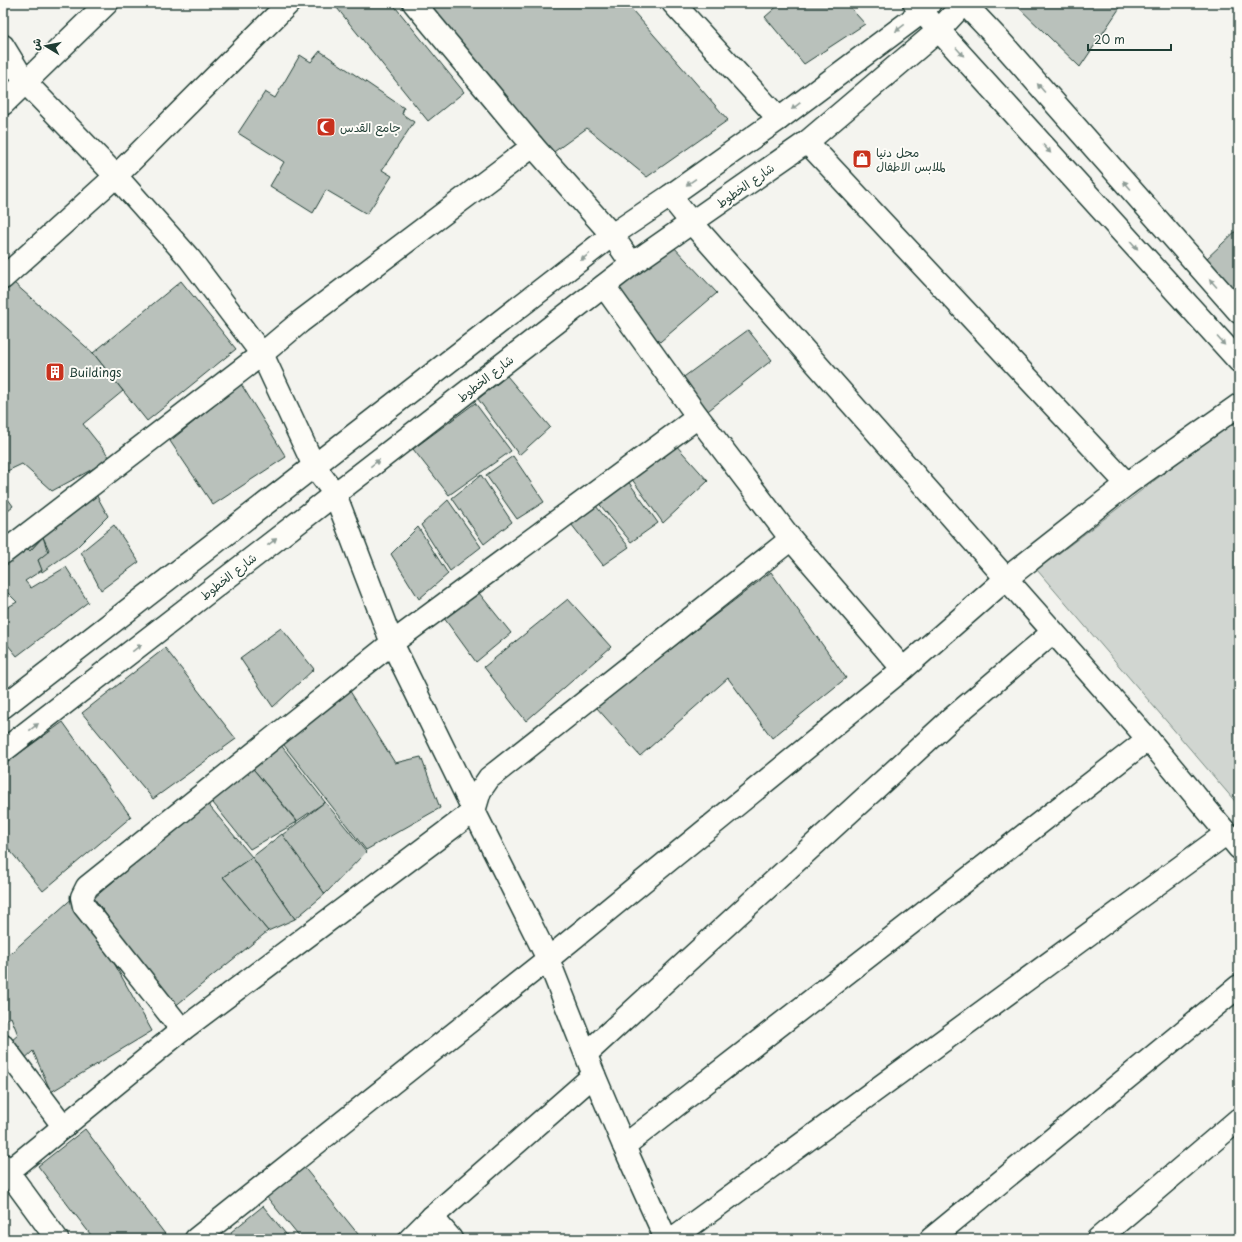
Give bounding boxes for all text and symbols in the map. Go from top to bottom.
one-way arrow [895,24,906,32]
north arrow [26,26,66,66]
scale bar [1088,26,1171,52]
text: 20 m [1094,30,1125,48]
text: ش [26,37,45,52]
one-way arrow [955,47,964,57]
one-way arrow [1037,83,1046,93]
one-way arrow [791,102,802,110]
mosque icon: جامع القدس [315,116,337,138]
place label: جامع القدس [340,118,401,137]
place label: محل دنيا لملابس الاطفال [876,143,946,175]
one-way arrow [1042,143,1051,154]
shop icon: محل دنيا لملابس الاطفال [851,148,873,170]
street label: شارع الخطوط [712,158,778,212]
one-way arrow [685,178,696,186]
one-way arrow [1123,180,1132,191]
one-way arrow [1129,240,1139,250]
one-way arrow [579,253,590,261]
one-way arrow [1209,278,1218,288]
one-way arrow [1216,337,1225,346]
street label: شارع الخطوط [453,350,518,407]
building icon: Buildings [44,361,66,383]
place label: Buildings [69,363,122,381]
one-way arrow [370,458,381,467]
one-way arrow [267,538,278,547]
street label: شارع الخطوط [196,548,261,605]
one-way arrow [131,643,142,652]
one-way arrow [28,723,39,732]

